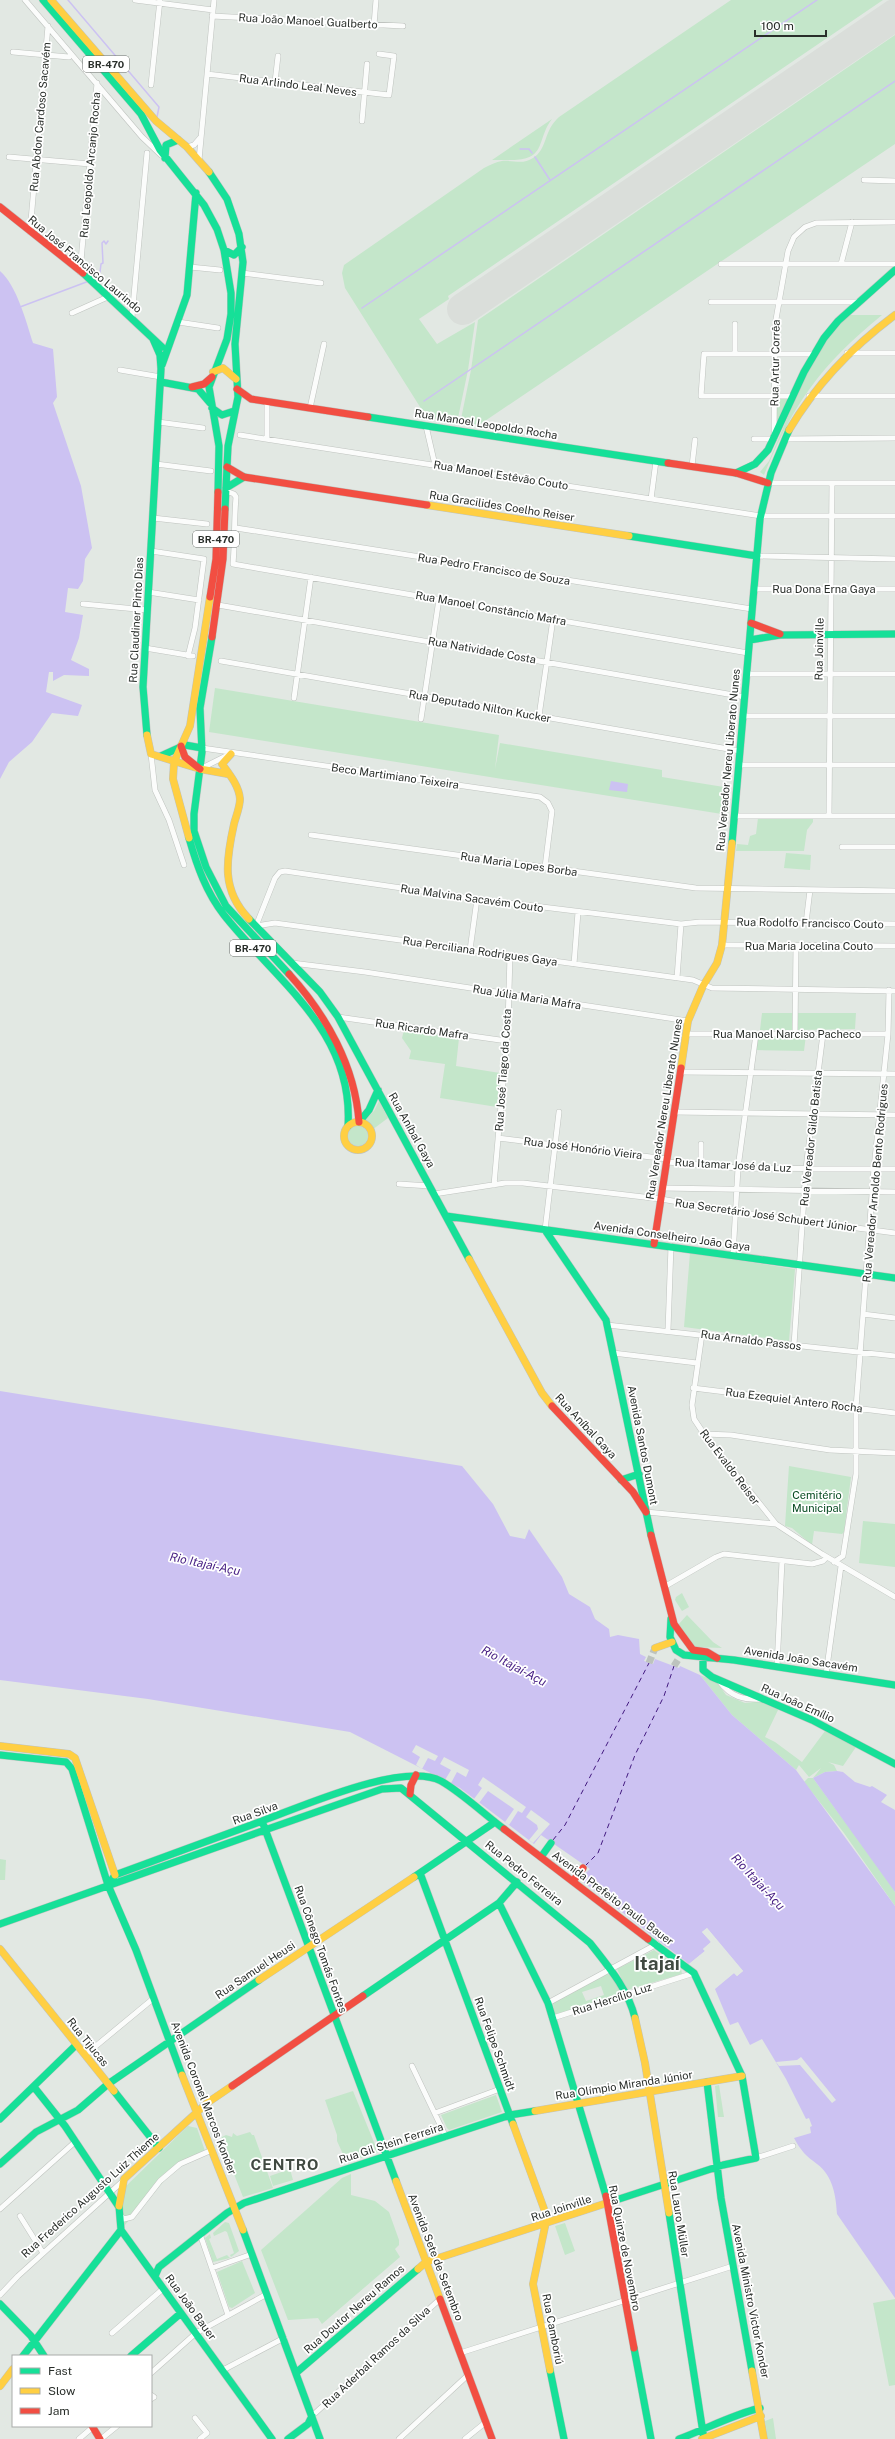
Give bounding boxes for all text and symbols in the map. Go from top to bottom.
street label: Rua João Manoel Gualberto [238,11,378,31]
scale bar [755,12,826,38]
text: 100 m [761,19,794,33]
street label: Rua Abdon Cardoso Sacavém [27,42,53,192]
road number: BR-470 [83,56,129,72]
street label: Rua Arlindo Leal Neves [239,72,358,98]
street label: Rua Leopoldo Arcanjo Rocha [78,92,102,238]
street label: Rua José Francisco Laurindo [26,213,144,315]
street label: Rua Artur Corrêa [768,320,782,406]
street label: Rua Manoel Leopoldo Rocha [414,407,558,441]
street label: Rua Manoel Estêvão Couto [433,458,569,492]
street label: Rua Gracilides Coelho Reiser [428,489,576,523]
road number: BR-470 [193,531,239,547]
street label: Rua Pedro Francisco de Souza [417,551,571,587]
street label: Rua Claudiner Pinto Dias [127,557,145,683]
street label: Rua Dona Erna Gaya [772,583,876,595]
street label: Rua Manoel Constâncio Mafra [415,589,567,627]
street label: Rua Joinville [812,618,826,680]
street label: Rua Natividade Costa [427,635,537,665]
street label: Rua Vereador Nereu Liberato Nunes [714,668,742,852]
street label: Rua Deputado Nilton Kucker [408,688,552,724]
street label: Beco Martimiano Teixeira [330,761,460,791]
street label: Rua Maria Lopes Borba [460,850,578,878]
street label: Rua Malvina Sacavém Couto [400,882,544,914]
street label: Rua Rodolfo Francisco Couto [736,916,884,930]
street label: Rua Perciliana Rodrigues Gaya [402,934,558,968]
road number: BR-470 [230,940,276,956]
street label: Rua Maria Jocelina Couto [745,940,873,952]
street label: Rua Júlia Maria Mafra [472,982,582,1012]
street label: Rua José Tiago da Costa [493,1008,513,1132]
street label: Rua Ricardo Mafra [374,1016,470,1042]
street label: Rua Vereador Nereu Liberato Nunes [644,1017,684,1200]
street label: Rua Manoel Narciso Pacheco [713,1028,861,1040]
street label: Rua Vereador Gildo Batista [798,1069,824,1207]
street label: Rua Vereador Arnoldo Bento Rodrigues [860,1083,890,1283]
street label: Rua Aníbal Gaya [386,1090,438,1170]
street label: Rua José Honório Vieira [523,1135,643,1161]
street label: Rua Itamar José da Luz [675,1156,791,1174]
street label: Rua Secretário José Schubert Júnior [674,1196,858,1234]
street label: Avenida Conselheiro João Gaya [593,1219,751,1253]
street label: Rua Arnaldo Passos [700,1328,802,1352]
street label: Avenida Santos Dumont [626,1384,660,1506]
street label: Rua Ezequiel Antero Rocha [725,1386,863,1414]
street label: Rua Aníbal Gaya [553,1391,619,1461]
street label: Rua Evaldo Reiser [698,1427,762,1507]
park label: Cemitério Municipal [792,1489,842,1514]
water label: Rio Itajaí-Açu [168,1550,242,1578]
water label: Rio Itajaí-Açu [479,1643,549,1689]
street label: Avenida João Sacavém [743,1644,859,1674]
street label: Rua João Emílio [759,1681,837,1725]
street label: Rua Silva [231,1799,279,1827]
street label: Rua Pedro Ferreira [483,1838,565,1908]
street label: Avenida Prefeito Paulo Bauer [550,1849,676,1947]
water label: Rio Itajaí-Açu [728,1851,788,1913]
street label: Rua Cônego Tomás Fontes [292,1884,350,2015]
street label: Rua Samuel Heusi [213,1939,297,2001]
district label: Itajaí [634,1952,681,1974]
street label: Rua Hercílio Luz [571,1981,653,2017]
street label: Rua Felipe Schmidt [472,1995,518,2093]
street label: Rua Tijucas [65,2015,111,2069]
street label: Avenida Coronel Marcos Konder [169,2020,239,2176]
street label: Rua Olímpio Miranda Júnior [555,2068,693,2102]
street label: Rua Gil Stein Ferreira [337,2120,445,2166]
street label: Rua Frederico Augusto Luiz Thieme [19,2130,161,2260]
district label: CENTRO [251,2156,319,2173]
street label: Rua Lauro Müller [666,2170,692,2258]
street label: Rua Quinze de Novembro [607,2184,643,2312]
street label: Avenida Sete de Setembro [406,2192,466,2322]
street label: Rua Joinville [529,2193,593,2223]
street label: Avenida Ministro Victor Konder [730,2223,772,2379]
street label: Rua Doutor Nereu Ramos [302,2262,407,2356]
street label: Rua João Bauer [163,2272,219,2342]
street label: Rua Camboriú [540,2293,566,2365]
street label: Rua Aderbal Ramos da Silva [320,2304,432,2410]
legend [12,2355,152,2427]
text: Fast [48,2364,73,2378]
text: Slow [48,2384,76,2398]
text: Jam [48,2404,70,2418]

